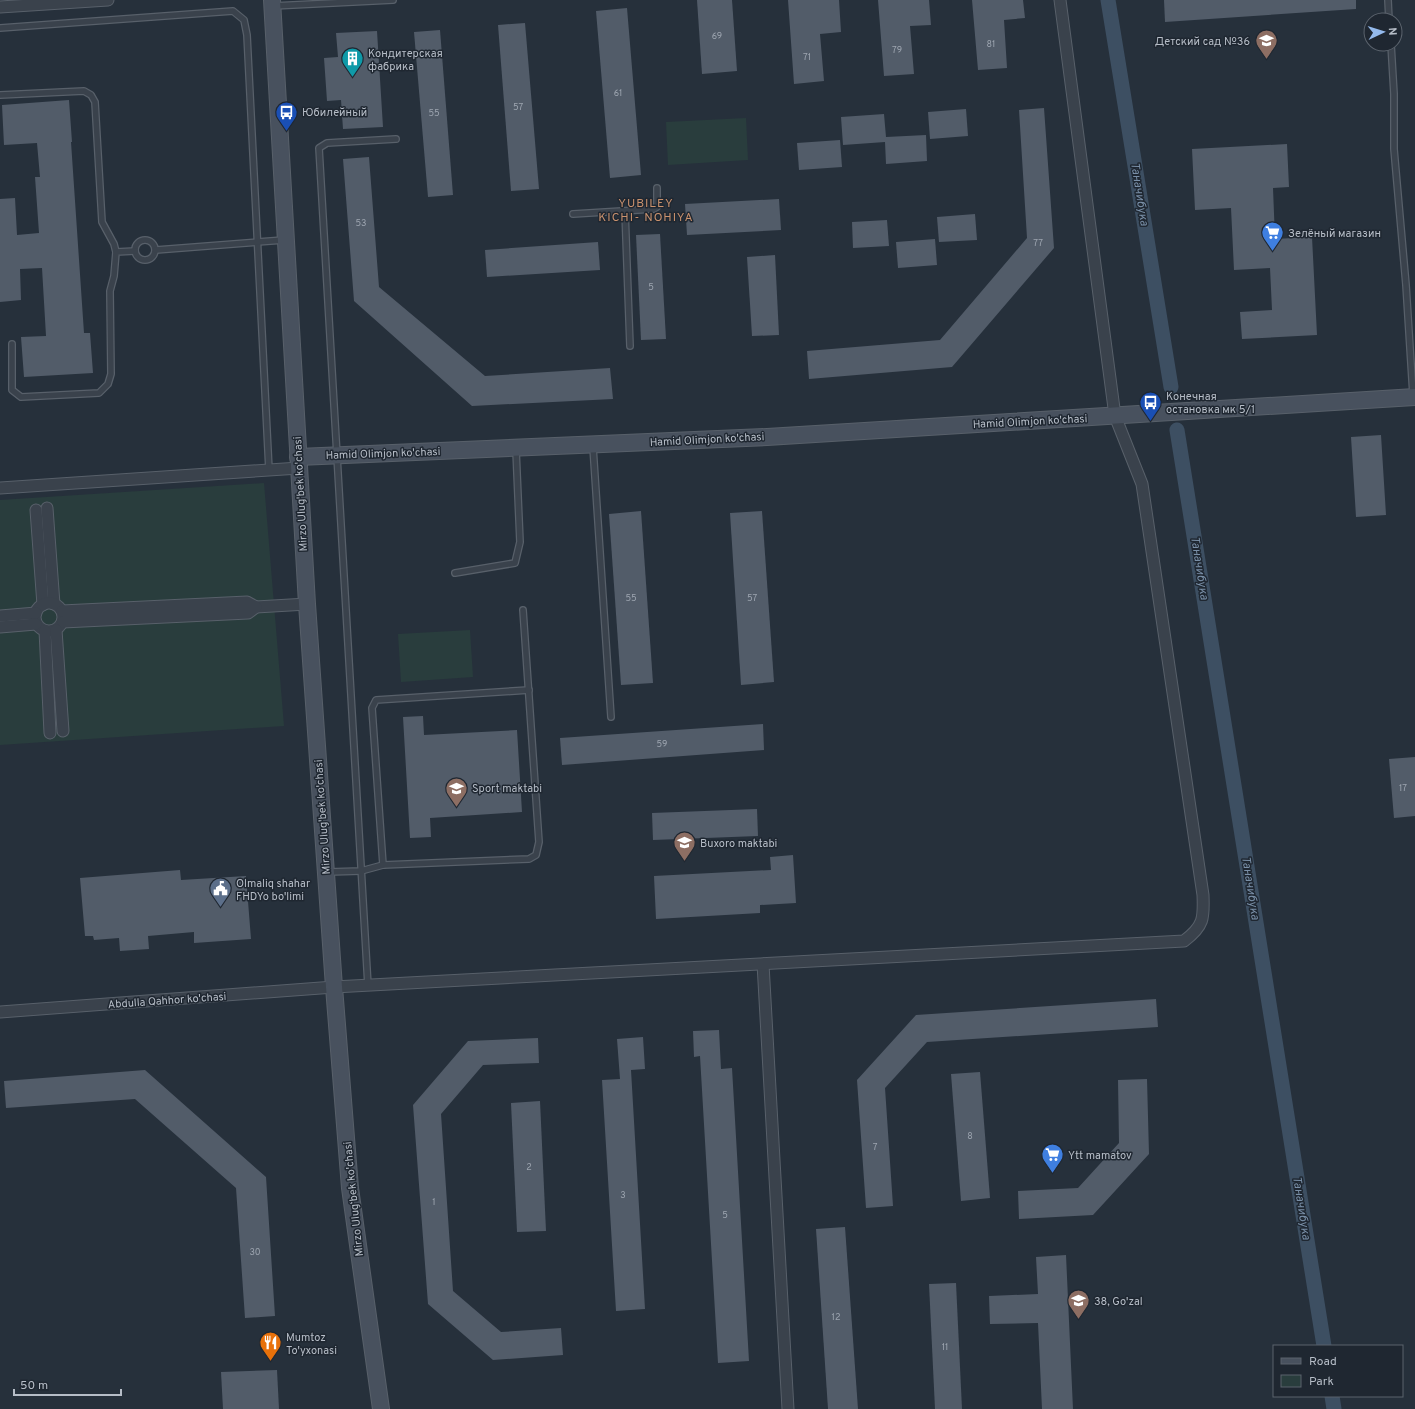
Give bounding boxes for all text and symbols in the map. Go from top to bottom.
north arrow [1363,12,1403,52]
text: N [1385,27,1399,36]
school or university icon: Детский сад №36 [1253,28,1279,61]
house number: 69 [712,31,722,42]
place label: Детский сад №36 [1155,35,1250,49]
house number: 81 [987,39,995,50]
house number: 79 [892,45,902,56]
building icon: Кондитерская фабрика [339,46,365,79]
place label: Кондитерская фабрика [368,47,443,74]
house number: 71 [803,52,811,63]
house number: 61 [614,88,622,99]
bus stop icon: Юбилейный [274,99,300,132]
house number: 57 [513,102,523,113]
place label: Юбилейный [302,106,367,120]
house number: 55 [428,108,440,119]
water label: Таначибука [1126,161,1152,228]
district label: YUBILEY KICHI- NOHIYA [598,196,694,226]
house number: 53 [355,218,367,229]
supermarket icon: Зелёный магазин [1260,220,1286,253]
place label: Зелёный магазин [1288,227,1381,241]
house number: 77 [1033,238,1043,249]
house number: 5 [648,282,654,293]
bus stop icon: Конечная остановка мк 5/1 [1137,389,1163,422]
place label: Конечная остановка мк 5/1 [1166,390,1255,417]
street label: Hamid Olimjon ko'chasi [972,412,1088,432]
street label: Hamid Olimjon ko'chasi [649,430,765,450]
street label: Mirzo Ulug'bek ko'chasi [291,436,311,552]
street label: Hamid Olimjon ko'chasi [325,445,441,463]
water label: Таначибука [1186,535,1212,602]
house number: 55 [625,593,637,604]
house number: 57 [747,593,757,604]
house number: 59 [657,739,667,750]
street label: Mirzo Ulug'bek ko'chasi [312,759,334,875]
school or university icon: Sport maktabi [444,775,470,808]
place label: Sport maktabi [472,782,542,796]
house number: 17 [1399,783,1407,794]
school or university icon: Buxoro maktabi [672,830,698,863]
place label: Buxoro maktabi [700,837,777,851]
water label: Таначибука [1237,855,1263,922]
public building icon: Olmaliq shahar FHDYo bo'limi [207,876,233,909]
place label: Olmaliq shahar FHDYo bo'limi [236,877,311,904]
street label: Abdulla Qahhor ko'chasi [107,990,227,1012]
house number: 8 [967,1131,973,1142]
street label: Mirzo Ulug‘bek ko'chasi [341,1141,367,1257]
house number: 7 [873,1142,878,1153]
supermarket icon: Ytt mamatov [1040,1142,1066,1175]
place label: Ytt mamatov [1068,1149,1132,1163]
house number: 2 [526,1162,532,1173]
water label: Таначибука [1288,1175,1314,1242]
house number: 3 [620,1190,626,1201]
house number: 1 [432,1197,436,1208]
house number: 5 [722,1210,728,1221]
house number: 30 [249,1247,261,1258]
school or university icon: 38, Go'zal [1066,1288,1092,1321]
place label: 38, Go'zal [1094,1295,1143,1309]
house number: 12 [832,1312,840,1323]
restaurant icon: Mumtoz To'yxonasi [257,1330,283,1363]
place label: Mumtoz To'yxonasi [286,1331,337,1358]
house number: 11 [942,1342,948,1353]
legend [1273,1345,1403,1397]
text: Road [1309,1354,1337,1370]
scale bar [14,1371,121,1397]
text: Park [1309,1374,1334,1390]
text: 50 m [20,1378,48,1394]

